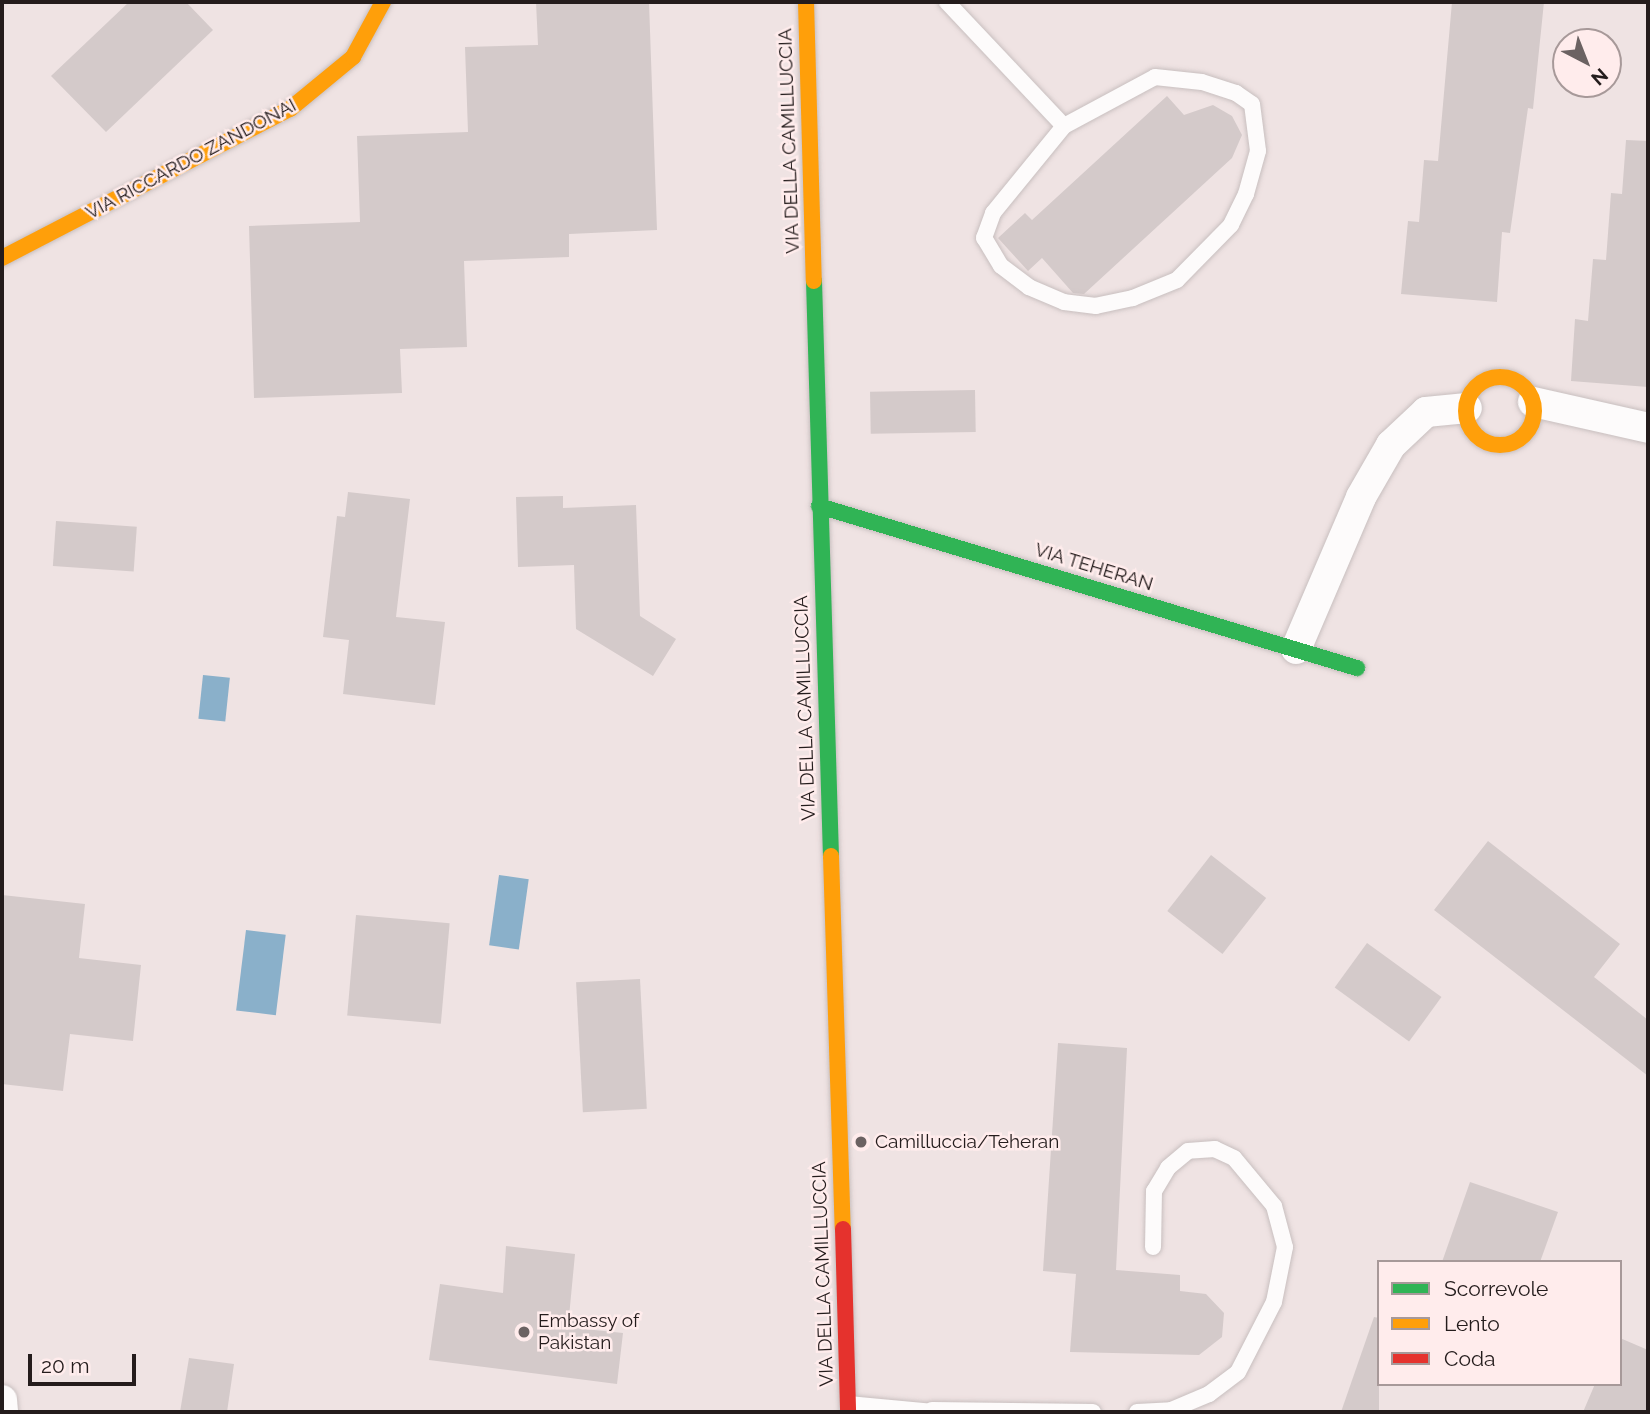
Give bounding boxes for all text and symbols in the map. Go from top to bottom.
street label: VIA DELLA CAMILLUCCIA [774,27,804,255]
north arrow [1552,28,1622,98]
text: N [1587,64,1612,90]
street label: VIA RICCARDO ZANDONAI [82,94,300,224]
street label: VIA TEHERAN [1031,538,1157,596]
street label: VIA DELLA CAMILLUCCIA [790,594,820,822]
place label: Camilluccia/Teheran [875,1131,1059,1153]
marker: Camilluccia/Teheran [853,1134,869,1150]
street label: VIA DELLA CAMILLUCCIA [808,1160,838,1388]
legend [1377,1260,1622,1386]
text: Scorrevole [1444,1276,1548,1301]
place label: Embassy of Pakistan [538,1310,640,1354]
text: Lento [1444,1311,1500,1336]
marker: Embassy of Pakistan [516,1324,532,1340]
scale bar [32,1340,140,1384]
text: Coda [1444,1346,1495,1371]
text: 20 m [41,1353,89,1378]

